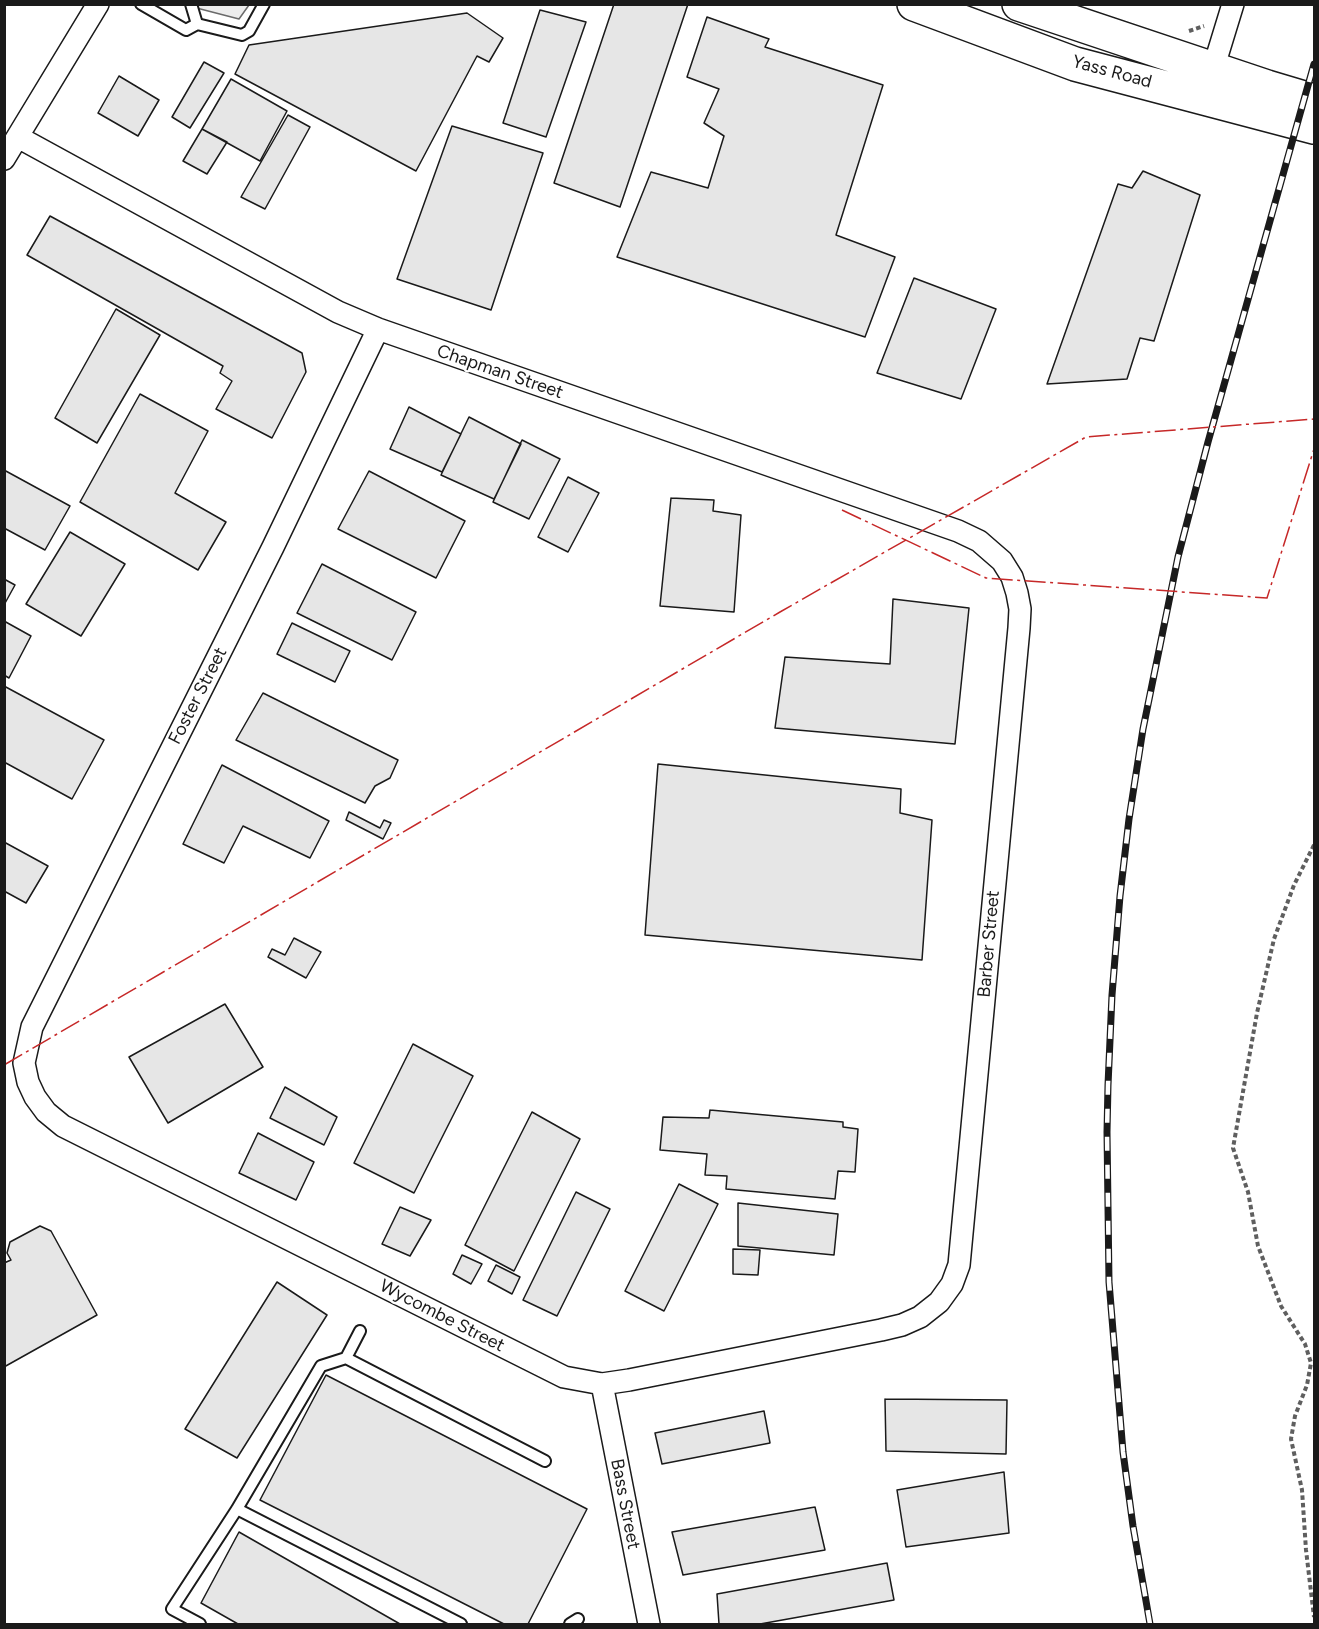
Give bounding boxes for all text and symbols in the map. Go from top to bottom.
street label: Yass Road [1070,51,1154,93]
street label: Chapman Street [434,340,566,404]
street label: Foster Street [164,644,232,748]
street label: Barber Street [974,889,1004,999]
street label: Wycombe Street [376,1275,508,1357]
street label: Bass Street [606,1457,644,1551]

